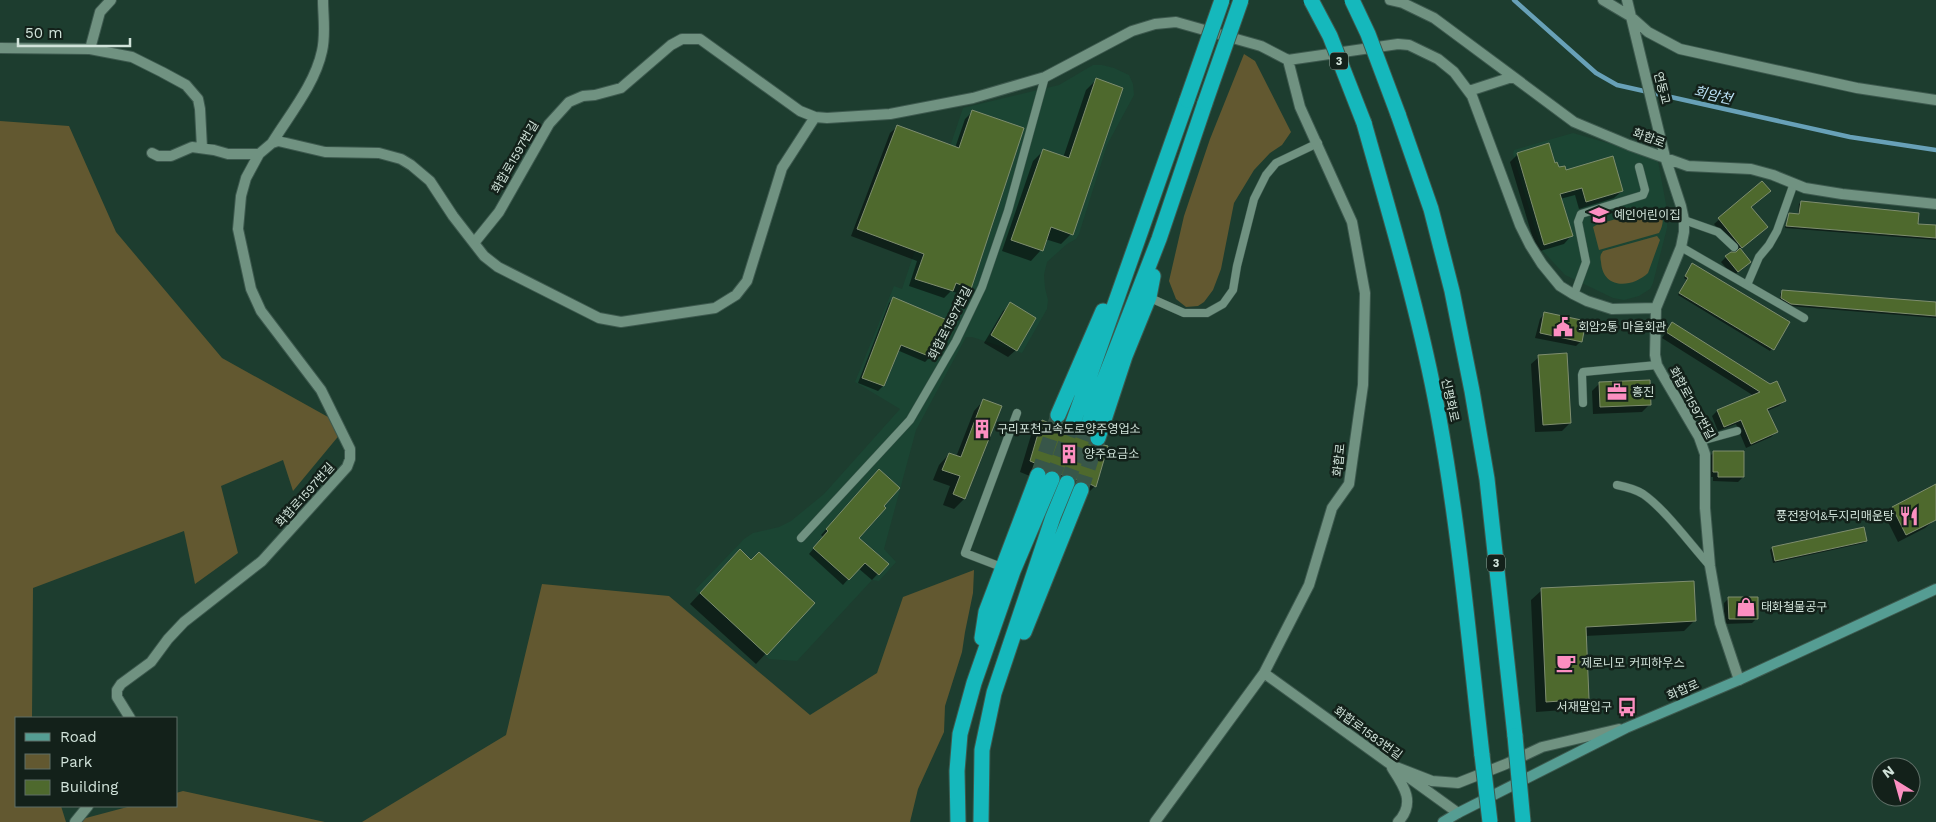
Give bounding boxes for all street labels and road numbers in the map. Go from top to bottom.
road number: 3 [1330,52,1348,70]
street label: 연동교 [1651,70,1673,106]
street label: 화합로1597번길 [489,119,541,195]
street label: 화합로 [1631,126,1667,150]
street label: 화합로1597번길 [925,284,975,362]
street label: 화합로1597번길 [1666,364,1718,442]
street label: 신평화로 [1439,377,1461,423]
street label: 화합로 [1330,443,1348,477]
street label: 화합로1597번길 [273,460,337,530]
road number: 3 [1487,554,1505,572]
street label: 화합로 [1665,677,1701,703]
street label: 화합로1583번길 [1331,704,1405,762]

